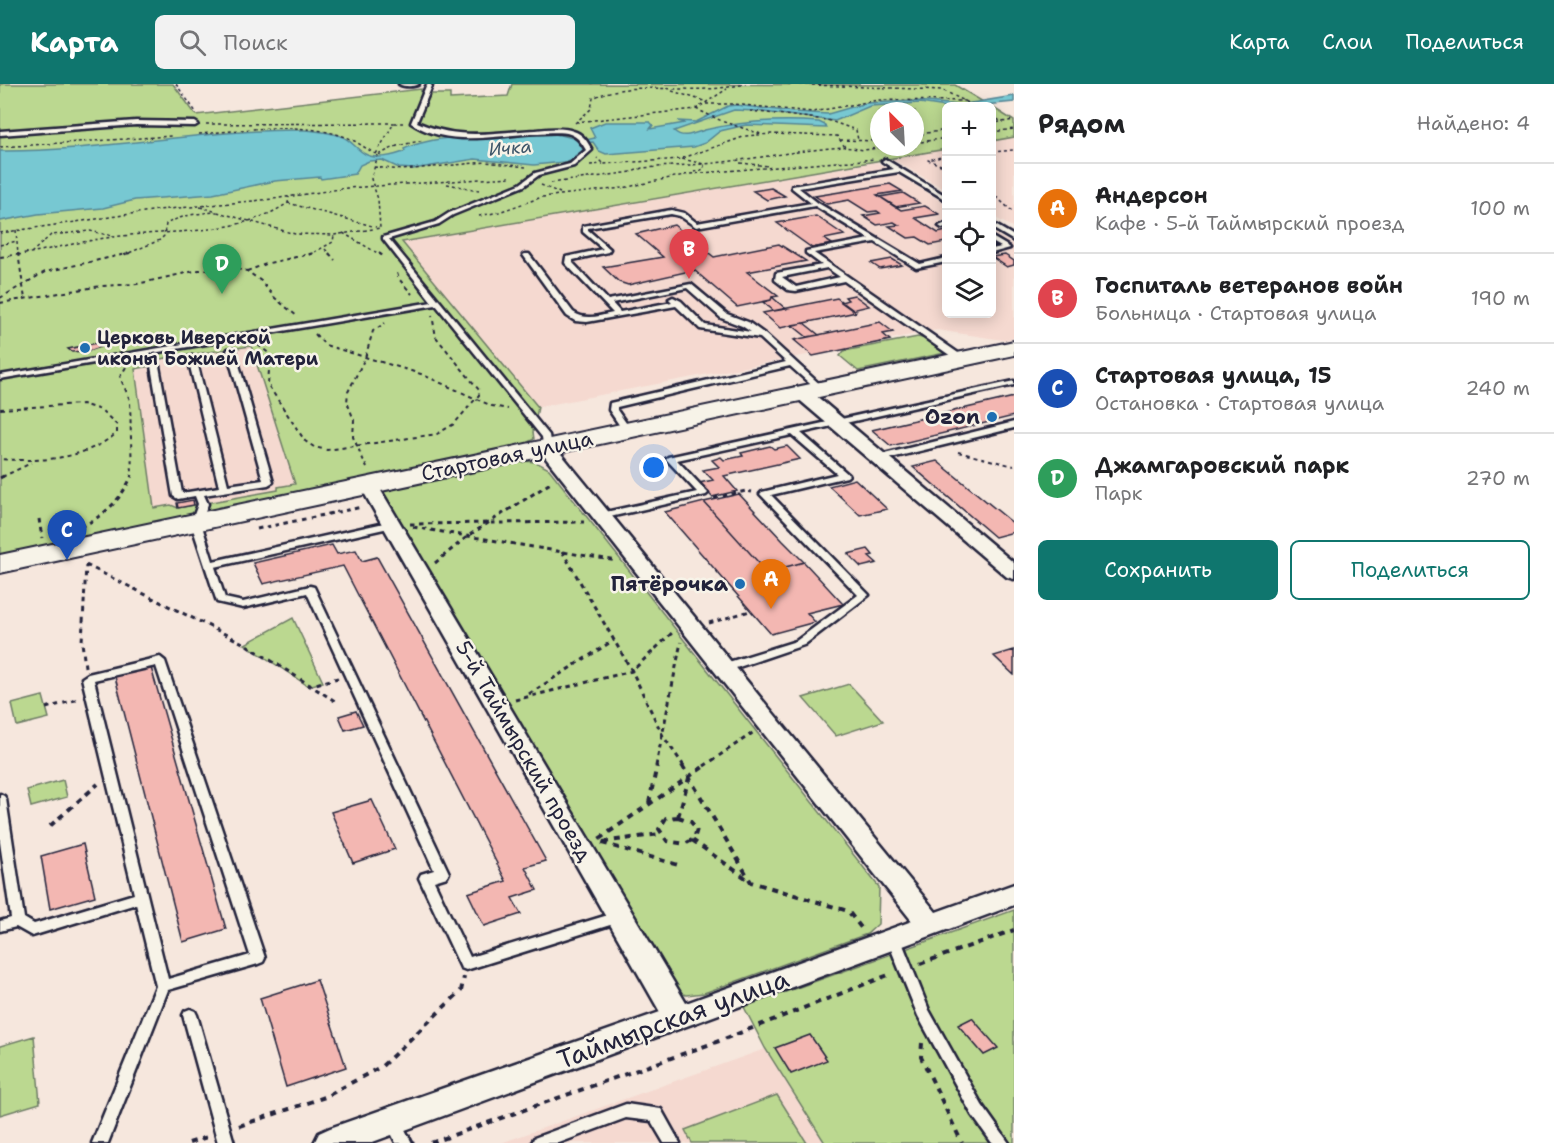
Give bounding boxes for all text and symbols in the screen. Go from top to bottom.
search box [155,15,575,69]
text: Карта [30,23,119,61]
icon: search [176,26,209,59]
text: Поиск [224,28,288,57]
text: Карта [1229,28,1289,56]
text: Слои [1322,28,1373,56]
text: Поделиться [1406,28,1524,56]
north arrow [870,102,924,156]
map controls [942,102,996,318]
button: + [942,102,996,156]
text: Рядом [1038,106,1125,141]
text: Найдено: 4 [1417,110,1530,136]
water label: Ичка [487,134,533,162]
button: − [942,156,996,210]
text: Андерсон [1095,181,1208,210]
text: A [1050,195,1065,221]
text: 100 m [1470,195,1530,221]
button: locate [942,210,996,264]
text: Кафе · 5-й Таймырский проезд [1095,210,1405,236]
pin: B [670,230,708,279]
pin: D [202,244,242,294]
button: layers [942,264,996,318]
text: Госпиталь ветеранов войн [1095,271,1403,300]
text: B [1051,285,1064,311]
text: 190 m [1471,285,1530,311]
text: Больница · Стартовая улица [1095,300,1376,326]
place label: Церковь Иверской иконы Божией Матери [97,326,319,371]
marker: Церковь Иверской иконы Божией Матери [78,341,92,355]
text: Стартовая улица, 15 [1095,361,1332,390]
text: C [1051,375,1064,401]
text: 240 m [1465,375,1530,401]
text: Остановка · Стартовая улица [1095,390,1384,416]
place label: Ozon [925,403,980,431]
marker: Ozon [985,410,999,424]
street label: Стартовая улица [419,424,595,488]
text: Джамгаровский парк [1095,451,1349,480]
your location [639,453,668,482]
text: D [1050,465,1065,491]
text: 270 m [1466,465,1530,491]
text: Парк [1095,480,1142,506]
pin: C [48,510,86,560]
button: Сохранить [1038,540,1278,600]
button: Поделиться [1290,540,1530,600]
pin: A [752,560,790,609]
place label: Пятёрочка [611,570,729,598]
marker: Пятёрочка [733,577,747,591]
street label: 5-й Таймырский проезд [449,635,599,867]
street label: Таймырская улица [552,960,793,1077]

